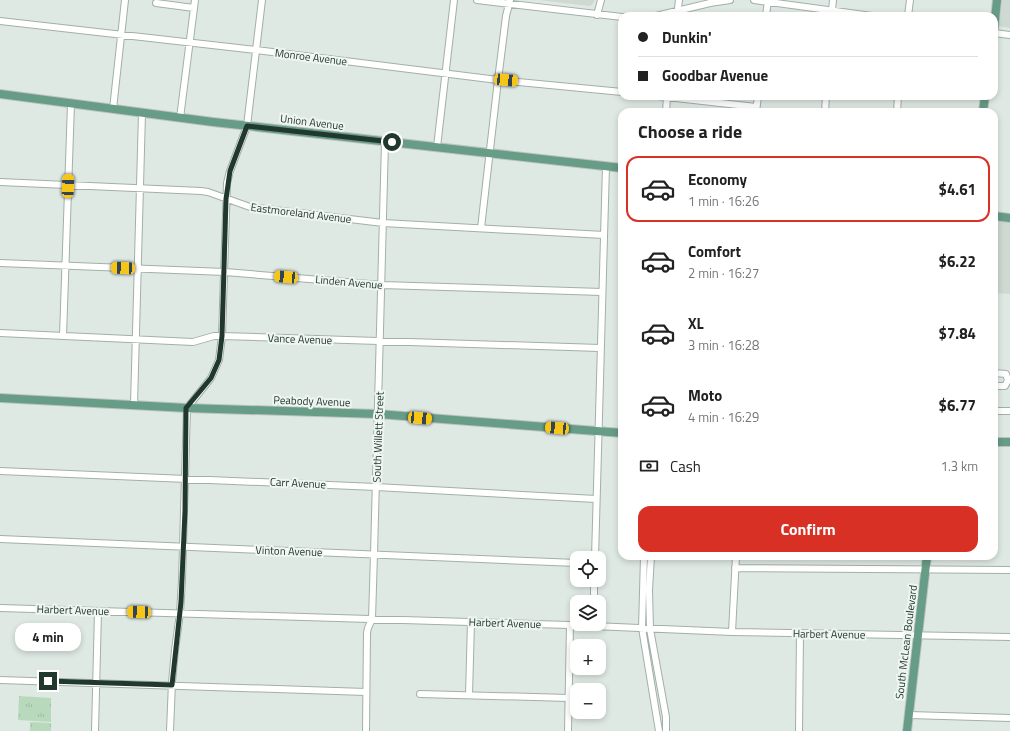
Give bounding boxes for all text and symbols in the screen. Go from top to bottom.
text: Dunkin' [662,26,712,49]
street label: Monroe Avenue [274,45,349,69]
text: Goodbar Avenue [662,64,768,87]
car [494,73,518,87]
street label: Union Avenue [279,110,345,134]
text: Choose a ride [638,118,742,145]
route start [383,133,401,151]
text: Economy [688,168,747,191]
icon: car [640,171,676,207]
car [62,174,74,198]
text: $4.61 [939,178,976,201]
text: 1 min · 16:26 [688,191,759,211]
street label: Eastmoreland Avenue [250,199,353,227]
text: Comfort [688,240,741,263]
icon: car [640,243,676,279]
text: $6.22 [939,250,976,273]
car [111,262,135,274]
text: 2 min · 16:27 [688,263,759,283]
car [274,270,298,284]
street label: Linden Avenue [315,271,384,293]
text: XL [688,312,704,335]
icon: car [640,315,676,351]
text: $7.84 [939,322,976,345]
street label: Vance Avenue [267,330,333,348]
text: 3 min · 16:28 [688,335,759,355]
text: Moto [688,384,722,407]
icon: car [640,387,676,423]
street label: South Willett Street [368,391,388,483]
street label: Peabody Avenue [273,392,351,410]
text: $6.77 [939,394,976,417]
text: 4 min · 16:29 [688,407,759,427]
car [408,411,432,425]
car [545,421,569,435]
icon: cash [638,455,660,477]
text: Cash [670,455,701,478]
text: 1.3 km [941,456,978,476]
street label: Carr Avenue [270,474,327,492]
button: Confirm [638,506,978,552]
street label: Vinton Avenue [255,542,323,560]
map controls [570,551,606,719]
button: locate [570,551,606,587]
street label: South McLean Boulevard [891,584,921,700]
button: layers [570,595,606,631]
street label: Harbert Avenue [36,601,110,619]
car [127,606,151,618]
street label: Harbert Avenue [468,614,542,632]
callout: 4 min [15,623,81,651]
street label: Harbert Avenue [793,625,866,643]
text: 4 min [32,627,64,647]
button: + [570,639,606,675]
route end [39,672,57,690]
button: − [570,683,606,719]

